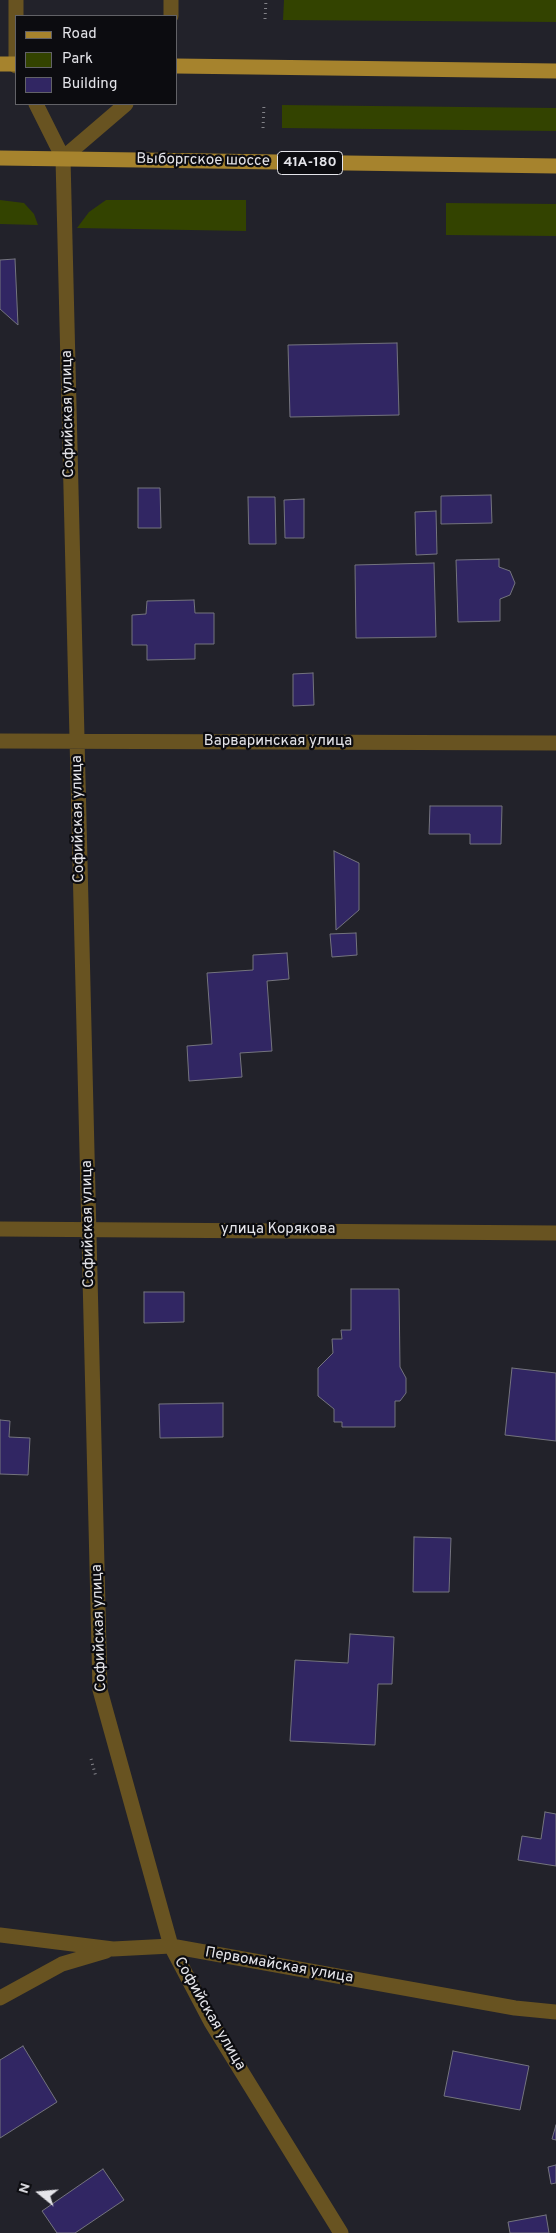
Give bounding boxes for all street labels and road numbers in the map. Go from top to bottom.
street label: Выборгское шоссе [136,151,270,171]
road number: 41А-180 [278,152,342,174]
street label: Софийская улица [59,350,79,478]
street label: Варваринская улица [204,733,352,751]
street label: Софийская улица [69,755,89,883]
street label: Софийская улица [79,1160,99,1288]
street label: улица Корякова [221,1221,335,1239]
street label: Софийская улица [89,1564,111,1692]
street label: Первомайская улица [204,1944,354,1988]
street label: Софийская улица [169,1954,249,2074]

